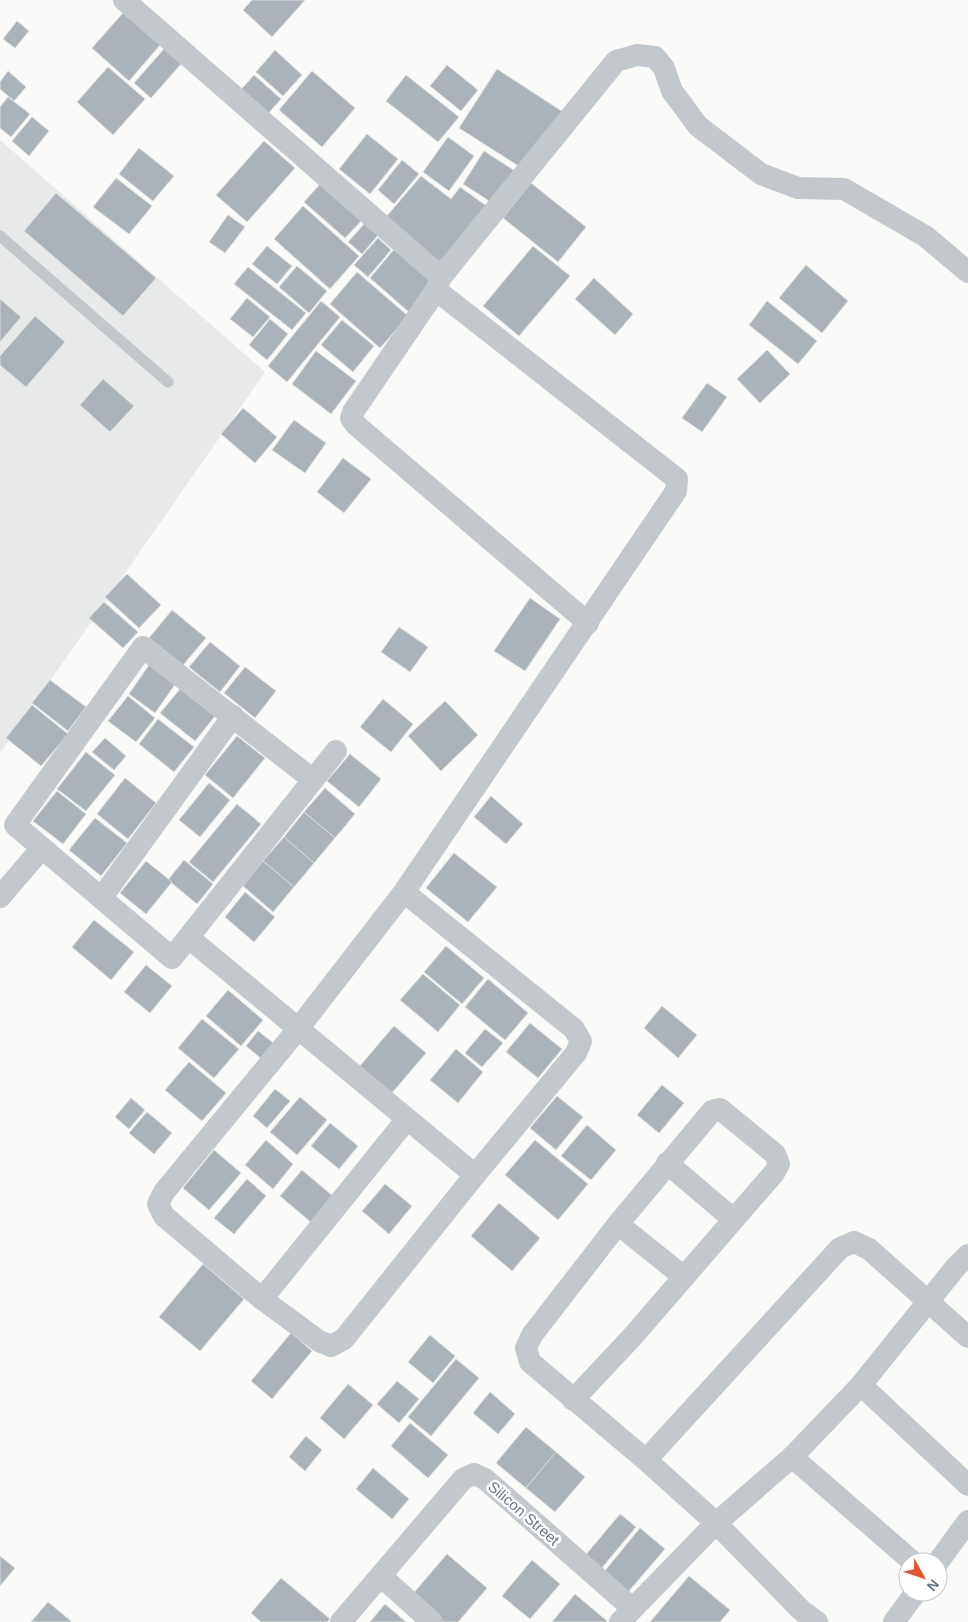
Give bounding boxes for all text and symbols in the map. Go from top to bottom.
street label: Silicon Street [485,1478,564,1549]
north arrow [898,1552,948,1602]
text: N [924,1576,942,1594]

